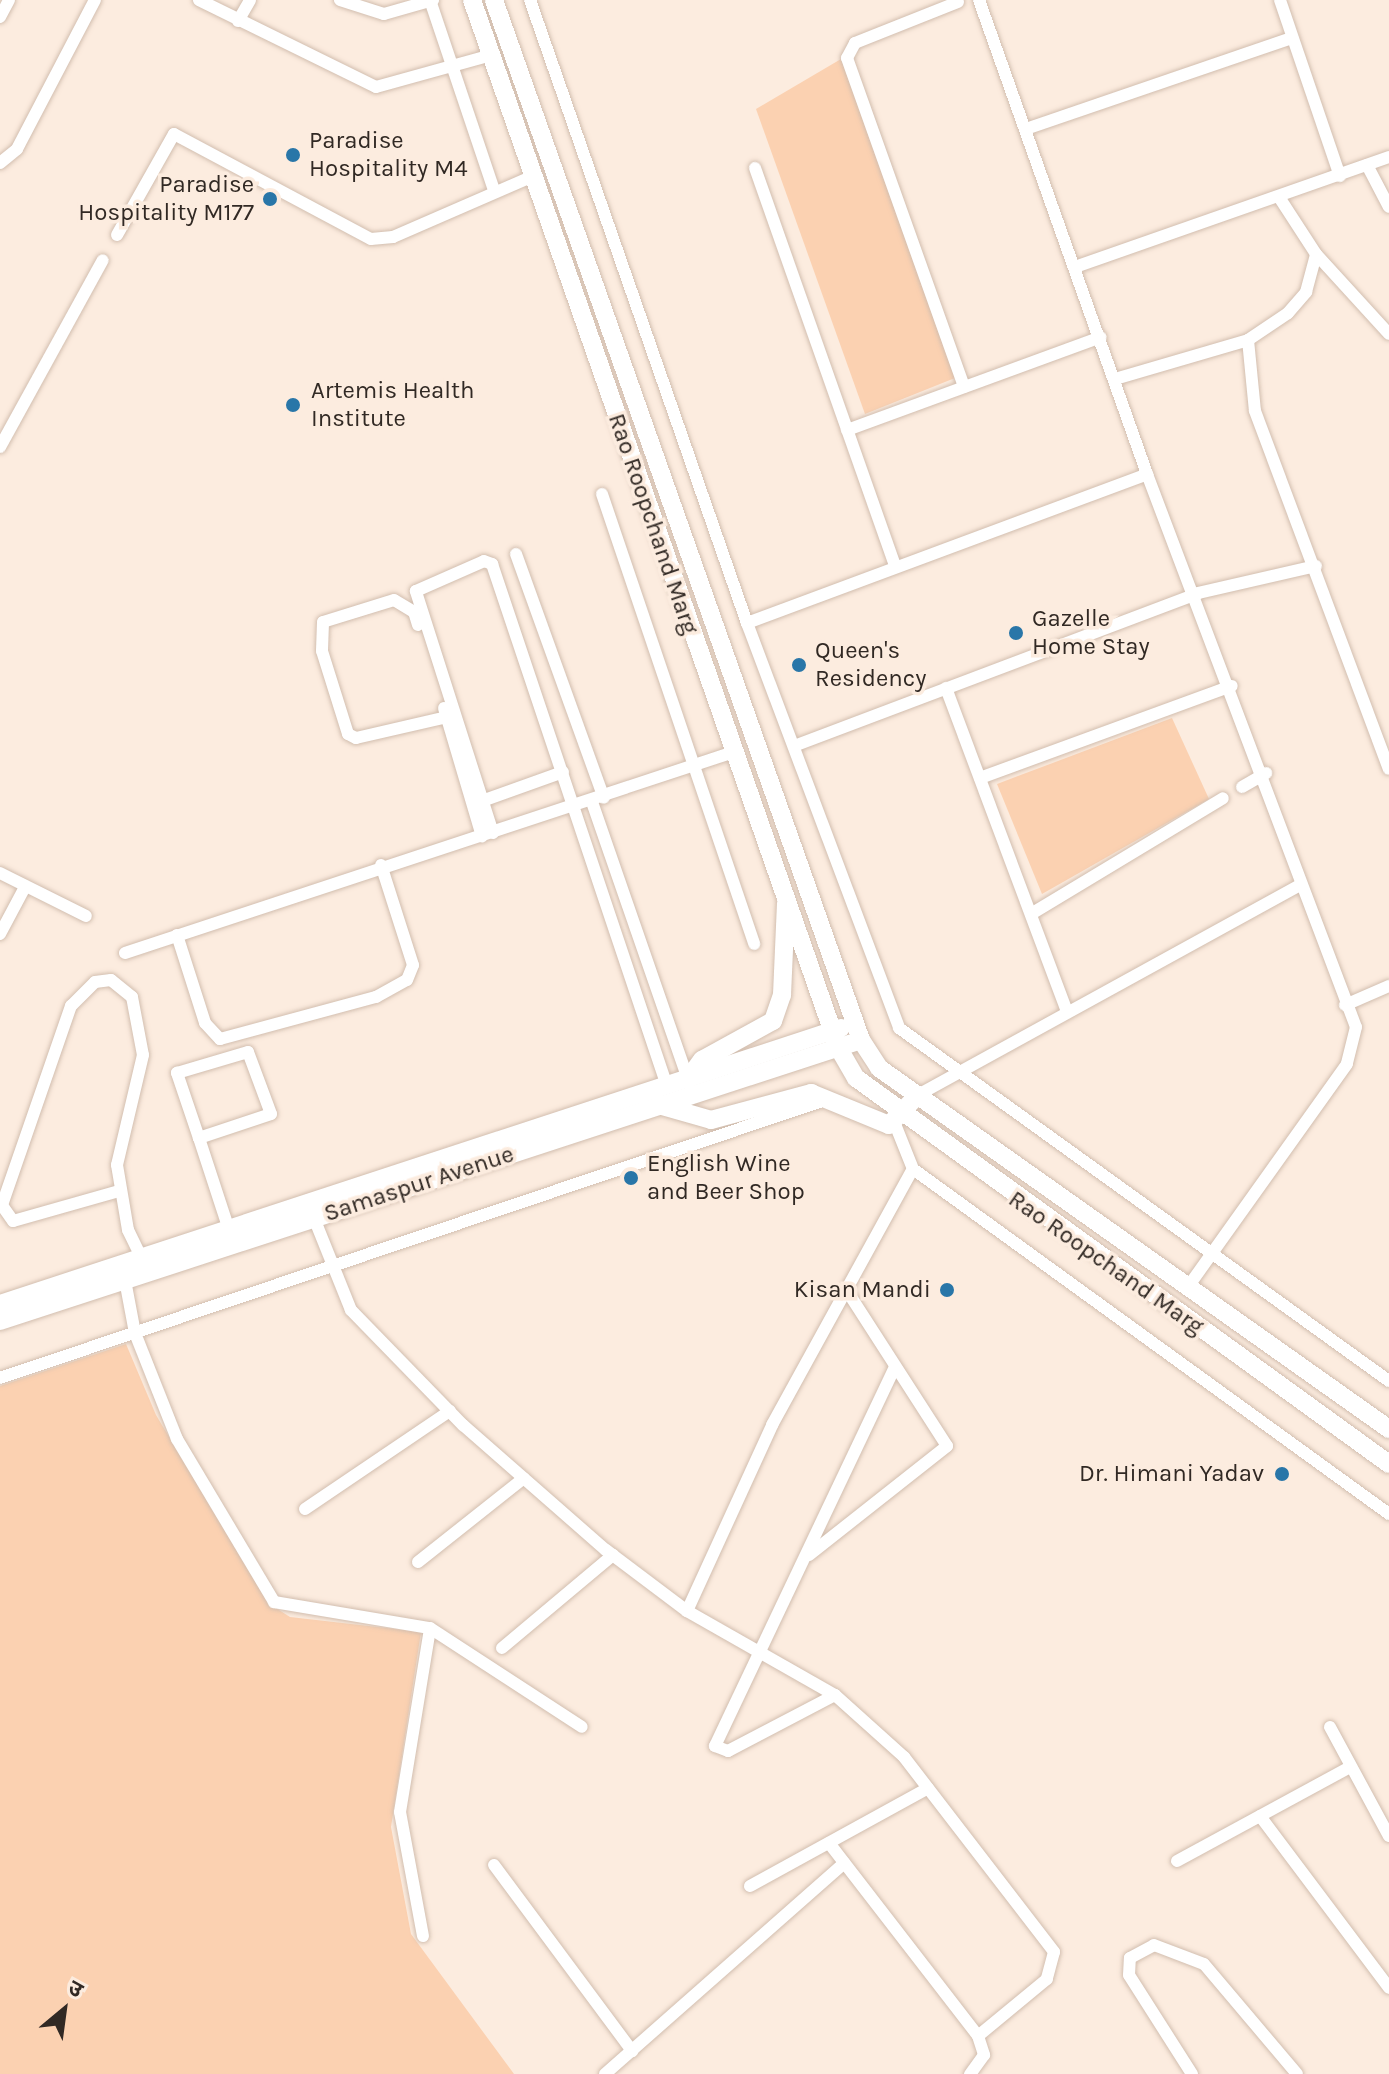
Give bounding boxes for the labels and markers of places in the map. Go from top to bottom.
place label: Paradise Hospitality M4 [309,127,468,183]
marker: Paradise Hospitality M4 [284,146,302,164]
place label: Paradise Hospitality M177 [78,171,254,227]
marker: Paradise Hospitality M177 [261,190,279,208]
place label: Artemis Health Institute [311,377,475,433]
marker: Artemis Health Institute [282,394,304,416]
place label: Gazelle Home Stay [1032,605,1150,661]
marker: Gazelle Home Stay [1007,624,1025,642]
place label: Queen's Residency [815,637,926,693]
marker: Queen's Residency [790,656,808,674]
place label: English Wine and Beer Shop [647,1150,805,1206]
marker: English Wine and Beer Shop [622,1169,640,1187]
place label: Kisan Mandi [794,1276,931,1304]
marker: Kisan Mandi [938,1281,956,1299]
place label: Dr. Himani Yadav [1079,1460,1264,1488]
marker: Dr. Himani Yadav [1271,1463,1293,1485]

